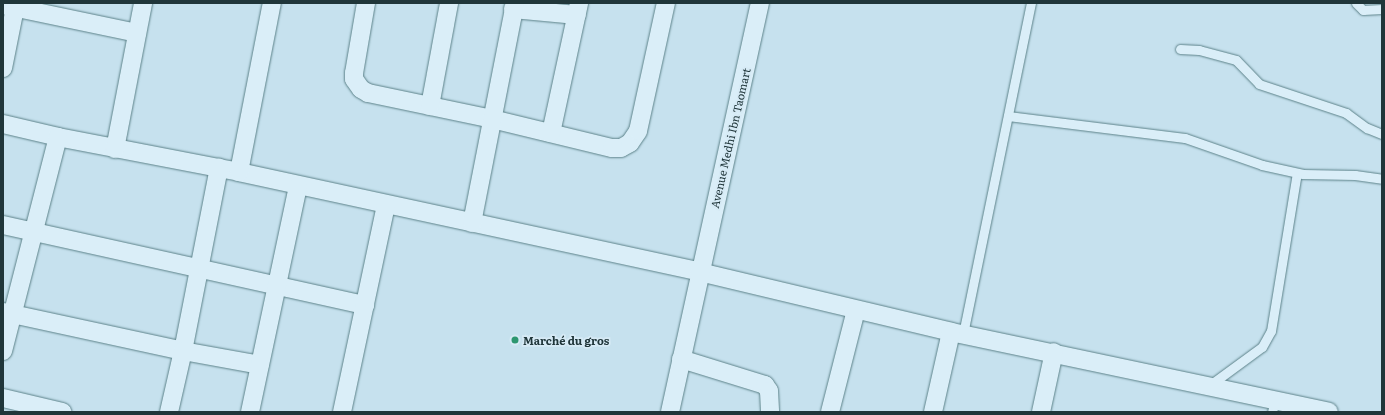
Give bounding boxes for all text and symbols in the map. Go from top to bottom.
street label: Avenue Medhi Ibn Taomart [707,67,753,209]
place label: Marché du gros [523,333,609,347]
marker: Marché du gros [510,335,520,345]

